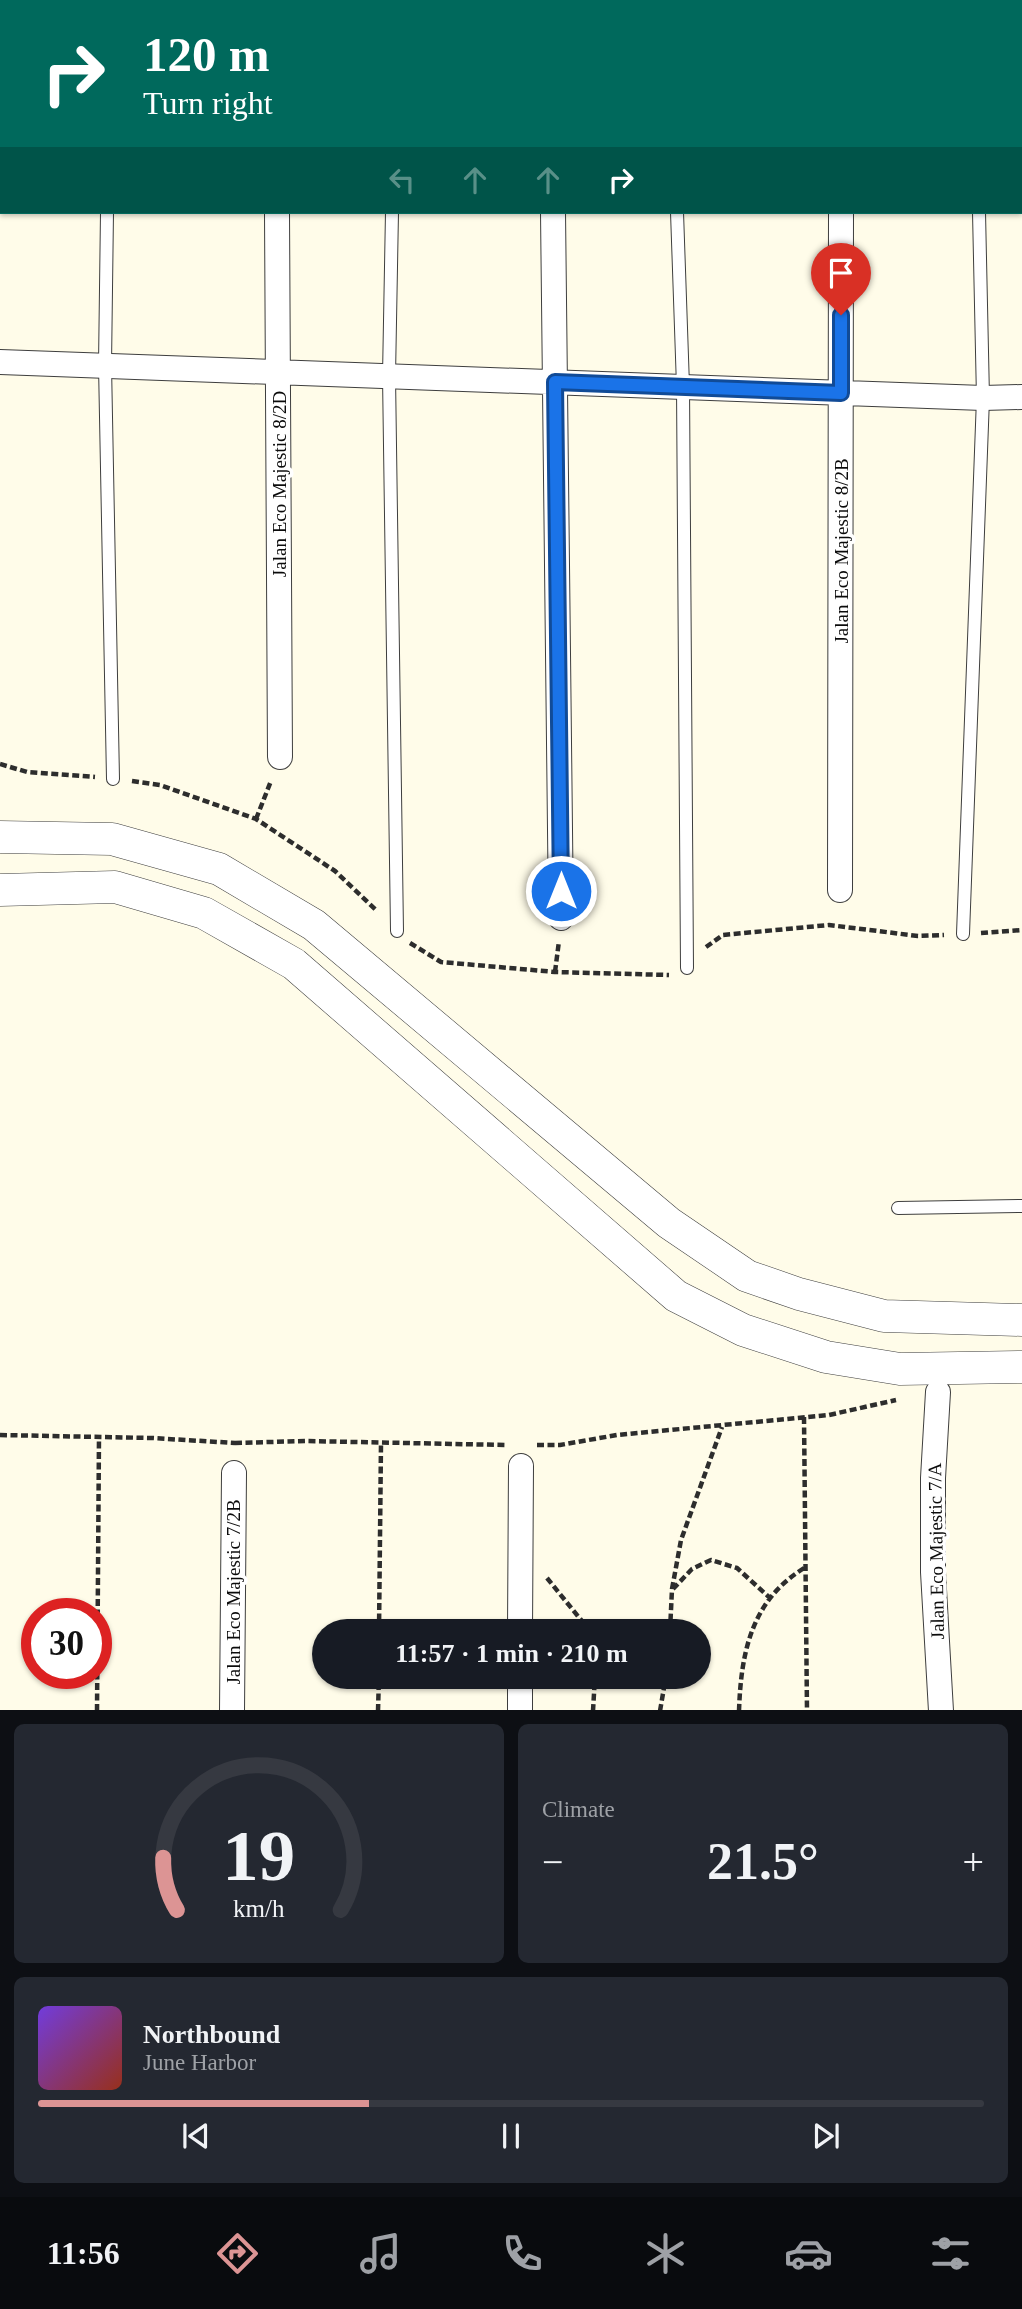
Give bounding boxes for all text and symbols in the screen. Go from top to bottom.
text: 120 m [143,27,270,82]
icon: right [28,28,119,119]
text: Turn right [143,85,273,121]
icon: left [383,161,421,199]
icon: ahead [456,161,494,199]
icon: ahead [529,161,567,199]
icon: right [602,161,640,199]
pin [811,243,871,315]
icon: arrive [822,254,860,292]
street label: Jalan Eco Majestic 8/2D [269,391,290,577]
street label: Jalan Eco Majestic 8/2B [831,458,852,644]
position arrow [524,854,598,928]
street label: Jalan Eco Majestic 7/A [924,1462,948,1640]
street label: Jalan Eco Majestic 7/2B [223,1499,244,1685]
speed limit sign: 30 [21,1598,112,1689]
text: 11:57 · 1 min · 210 m [395,1639,628,1668]
text: Climate [542,1797,615,1822]
text: 19 [223,1815,295,1896]
text: 21.5° [707,1833,819,1890]
text: − [542,1841,563,1883]
text: + [963,1841,984,1883]
text: km/h [233,1894,285,1921]
text: Northbound [143,2020,280,2049]
text: June Harbor [143,2050,256,2075]
icon: previous [177,2117,215,2155]
icon: pause [492,2117,530,2155]
icon: next [807,2117,845,2155]
icon: directions [213,2229,262,2278]
icon: music [356,2229,405,2278]
icon: phone [498,2229,547,2278]
icon: climate [641,2229,690,2278]
icon: car [784,2229,833,2278]
icon: filters [926,2229,975,2278]
text: 11:56 [47,2235,120,2271]

